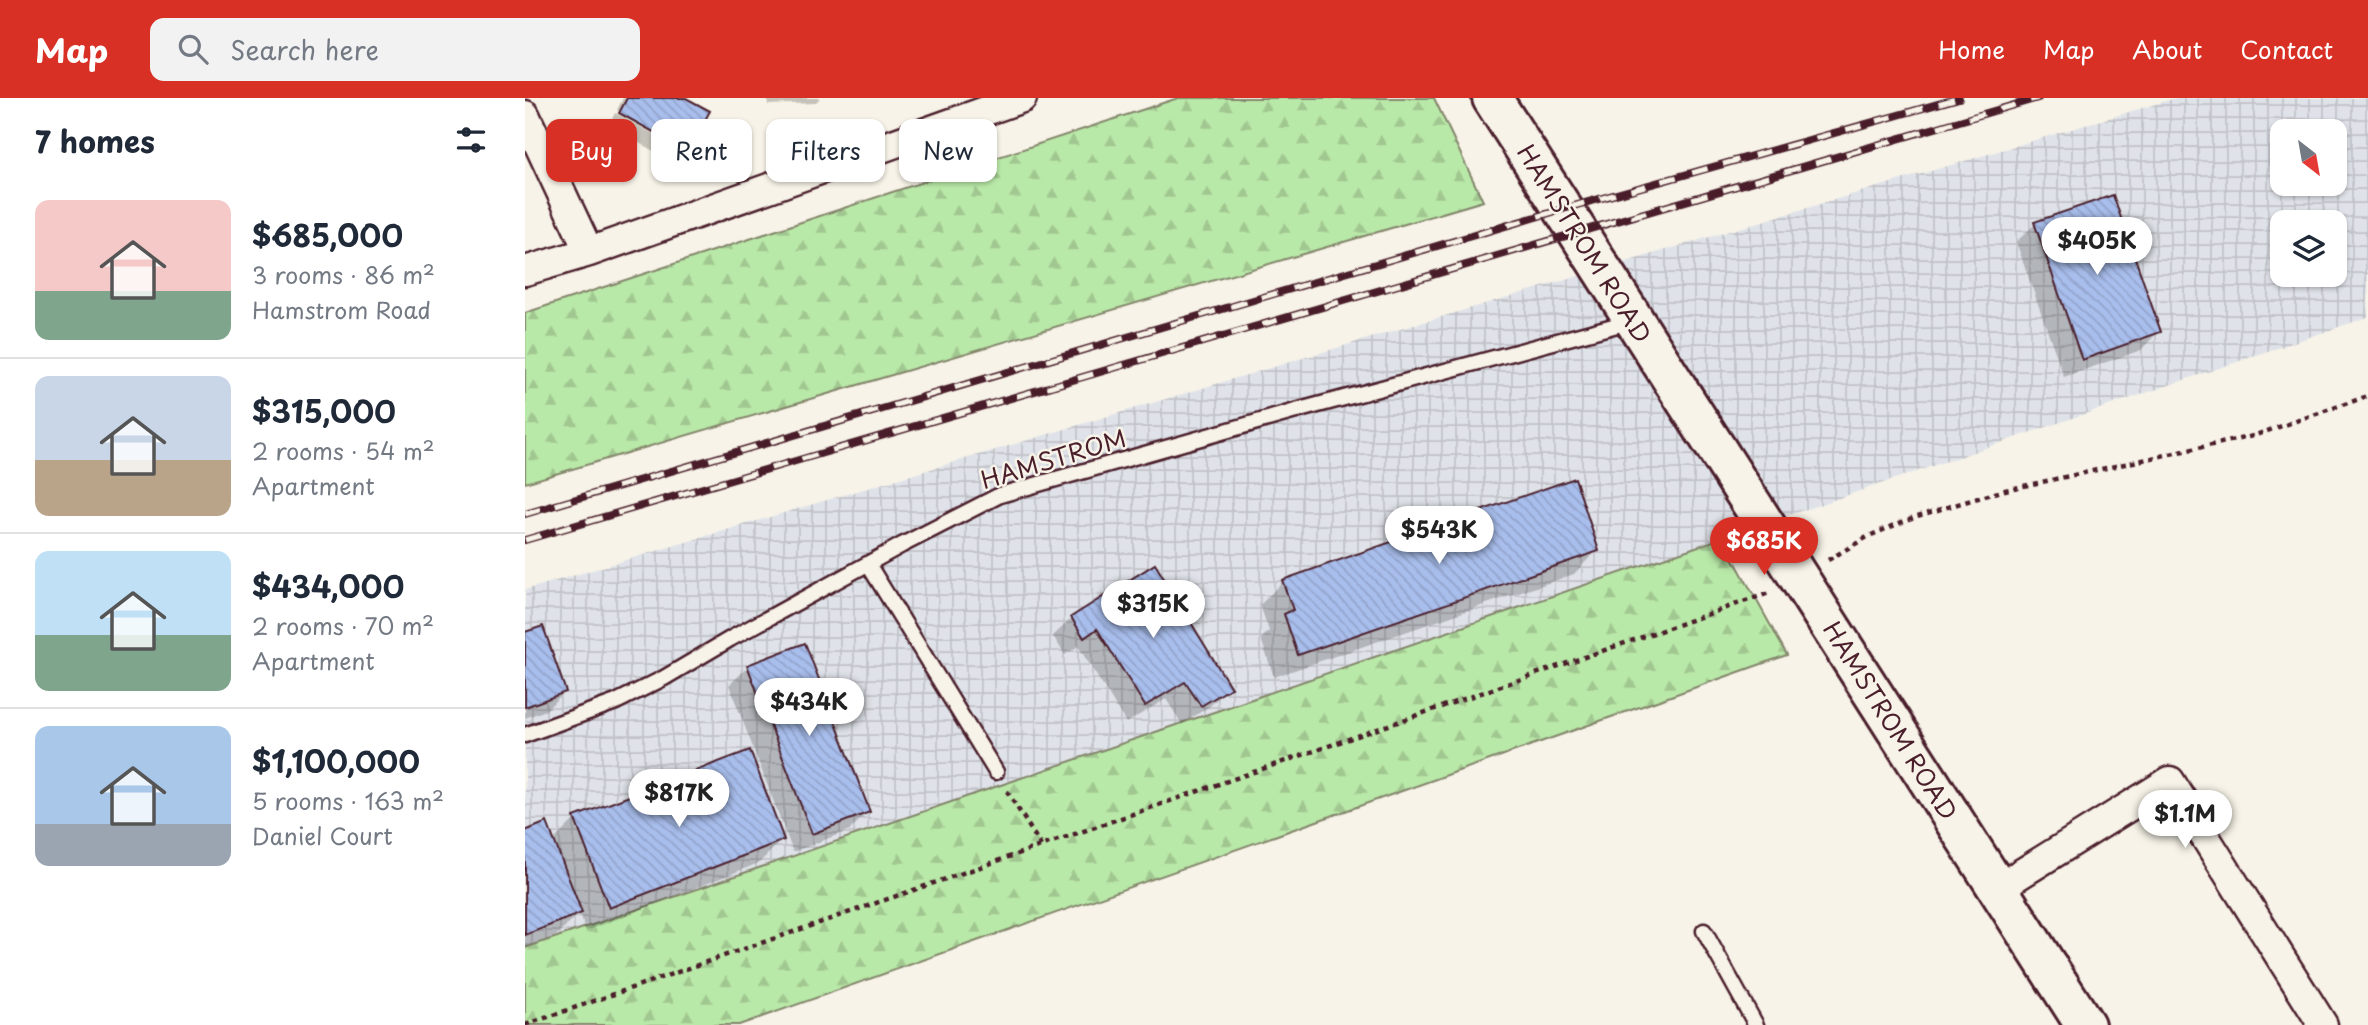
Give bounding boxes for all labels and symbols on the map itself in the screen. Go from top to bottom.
north arrow [2270,119,2347,196]
street label: HAMSTROM ROAD [1509,137,1661,349]
pin: $405K [2048,218,2146,277]
street label: HAMSTROM [976,419,1130,497]
pin: $543K [1390,506,1488,566]
pin: $685K [1715,518,1813,577]
pin: $315K [1104,580,1202,640]
street label: HAMSTROM ROAD [1815,614,1967,826]
pin: $434K [760,678,858,738]
pin: $817K [630,770,728,829]
pin: $1.1M [2136,790,2234,850]

